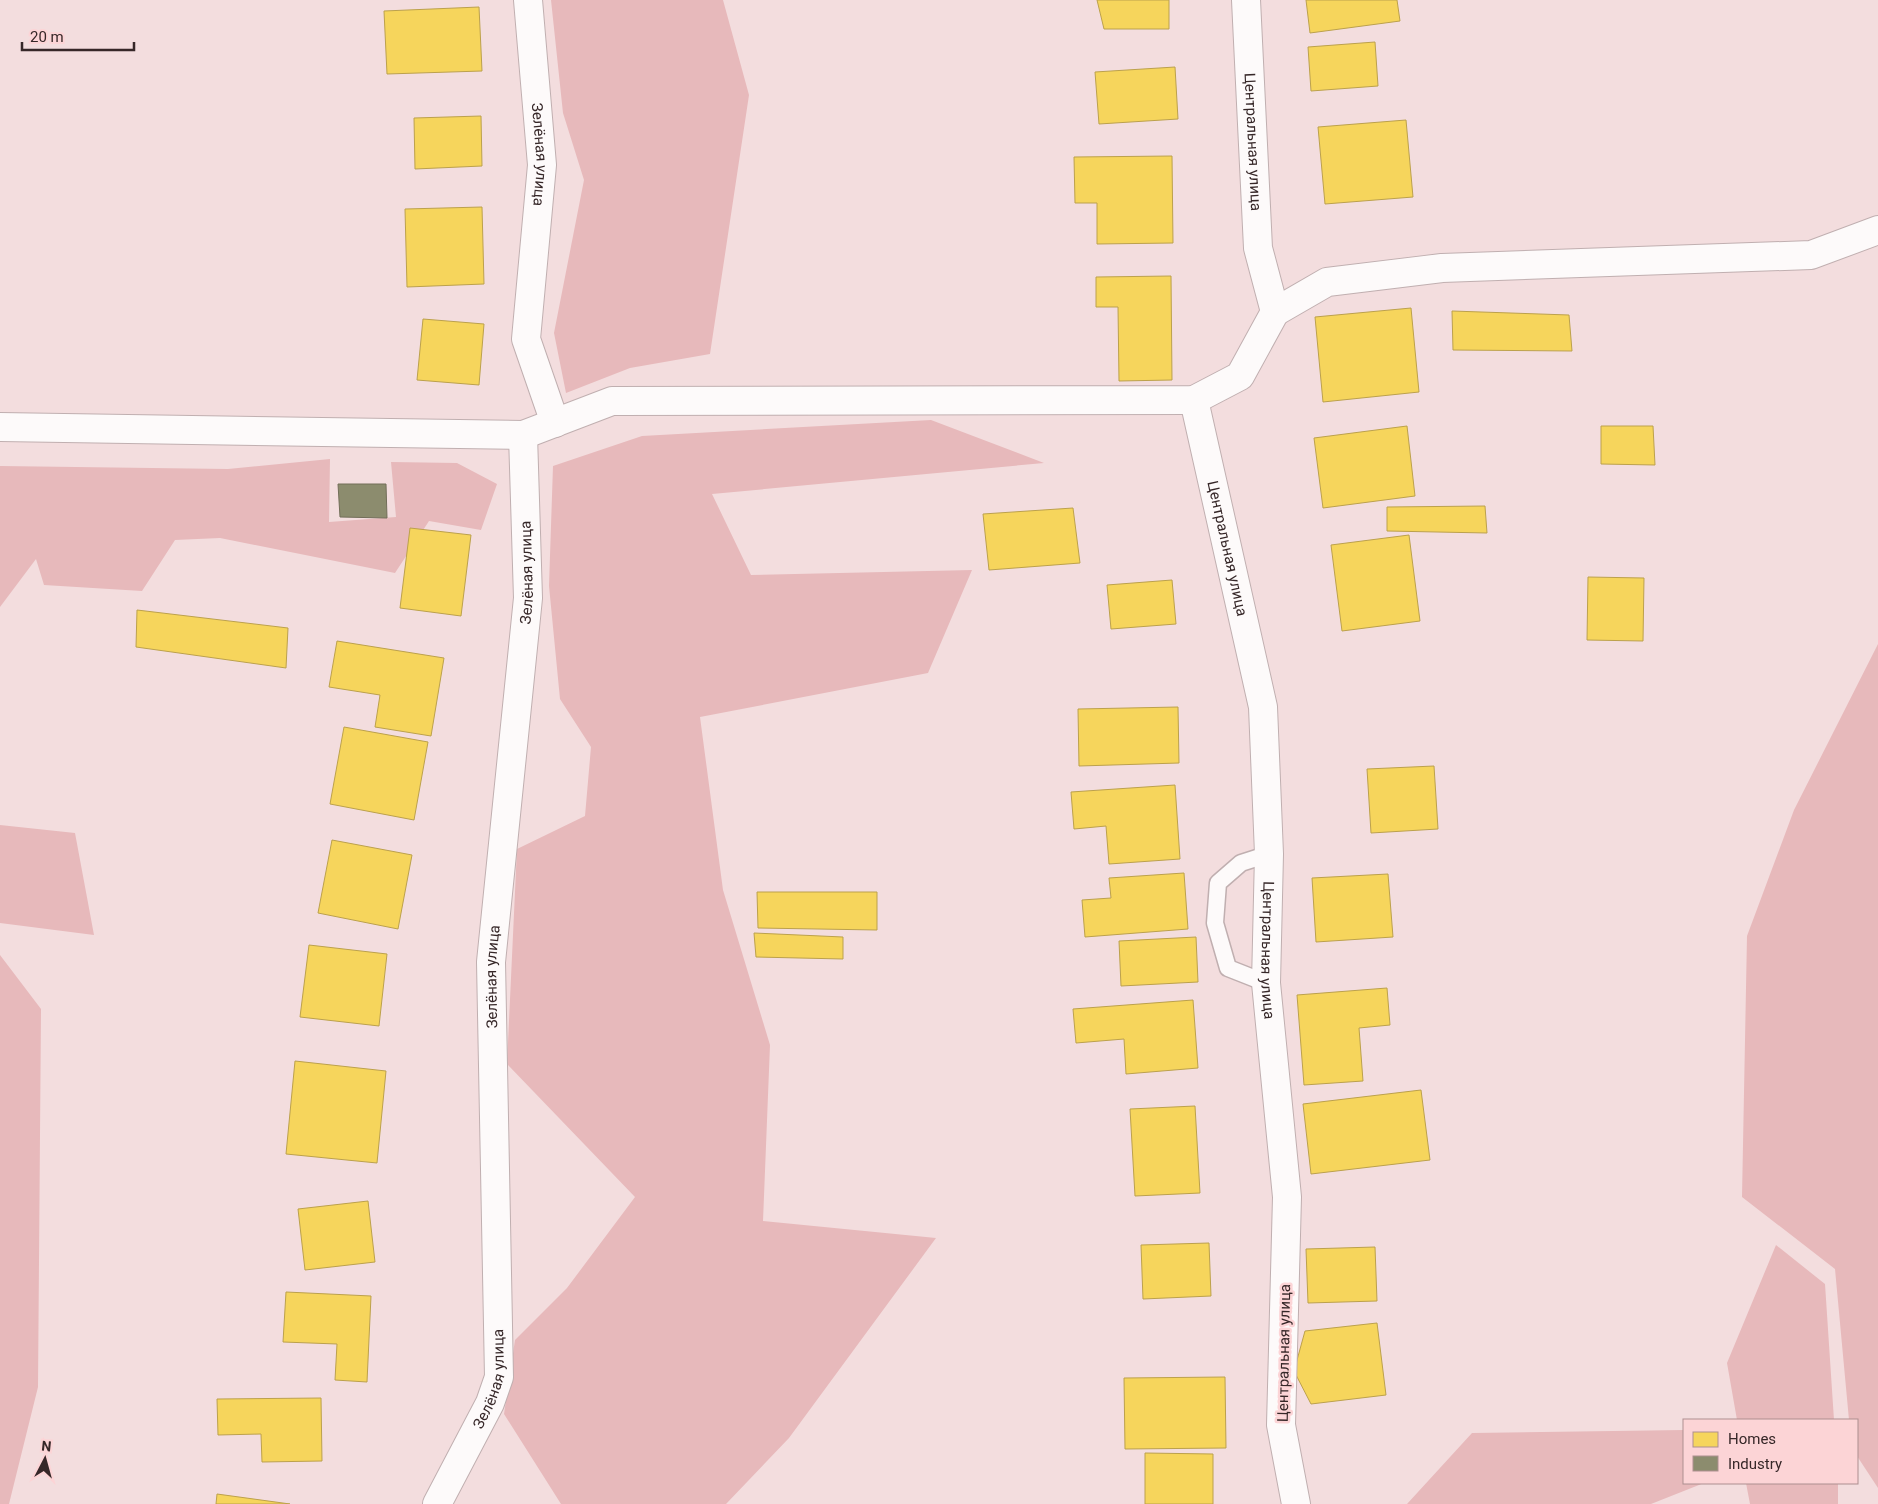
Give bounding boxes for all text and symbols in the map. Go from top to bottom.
scale bar [22,20,135,52]
text: 20 m [30,28,64,46]
street label: Центральная улица [1241,72,1265,211]
street label: Зелёная улица [528,102,551,207]
street label: Центральная улица [1203,479,1251,618]
street label: Зелёная улица [516,521,537,625]
street label: Центральная улица [1257,881,1279,1020]
street label: Зелёная улица [482,924,504,1029]
street label: Центральная улица [1274,1284,1294,1422]
street label: Зелёная улица [469,1329,509,1432]
legend [1683,1419,1858,1484]
text: Homes [1728,1430,1776,1448]
north arrow [20,1434,70,1484]
text: N [41,1438,52,1455]
text: Industry [1728,1455,1782,1473]

